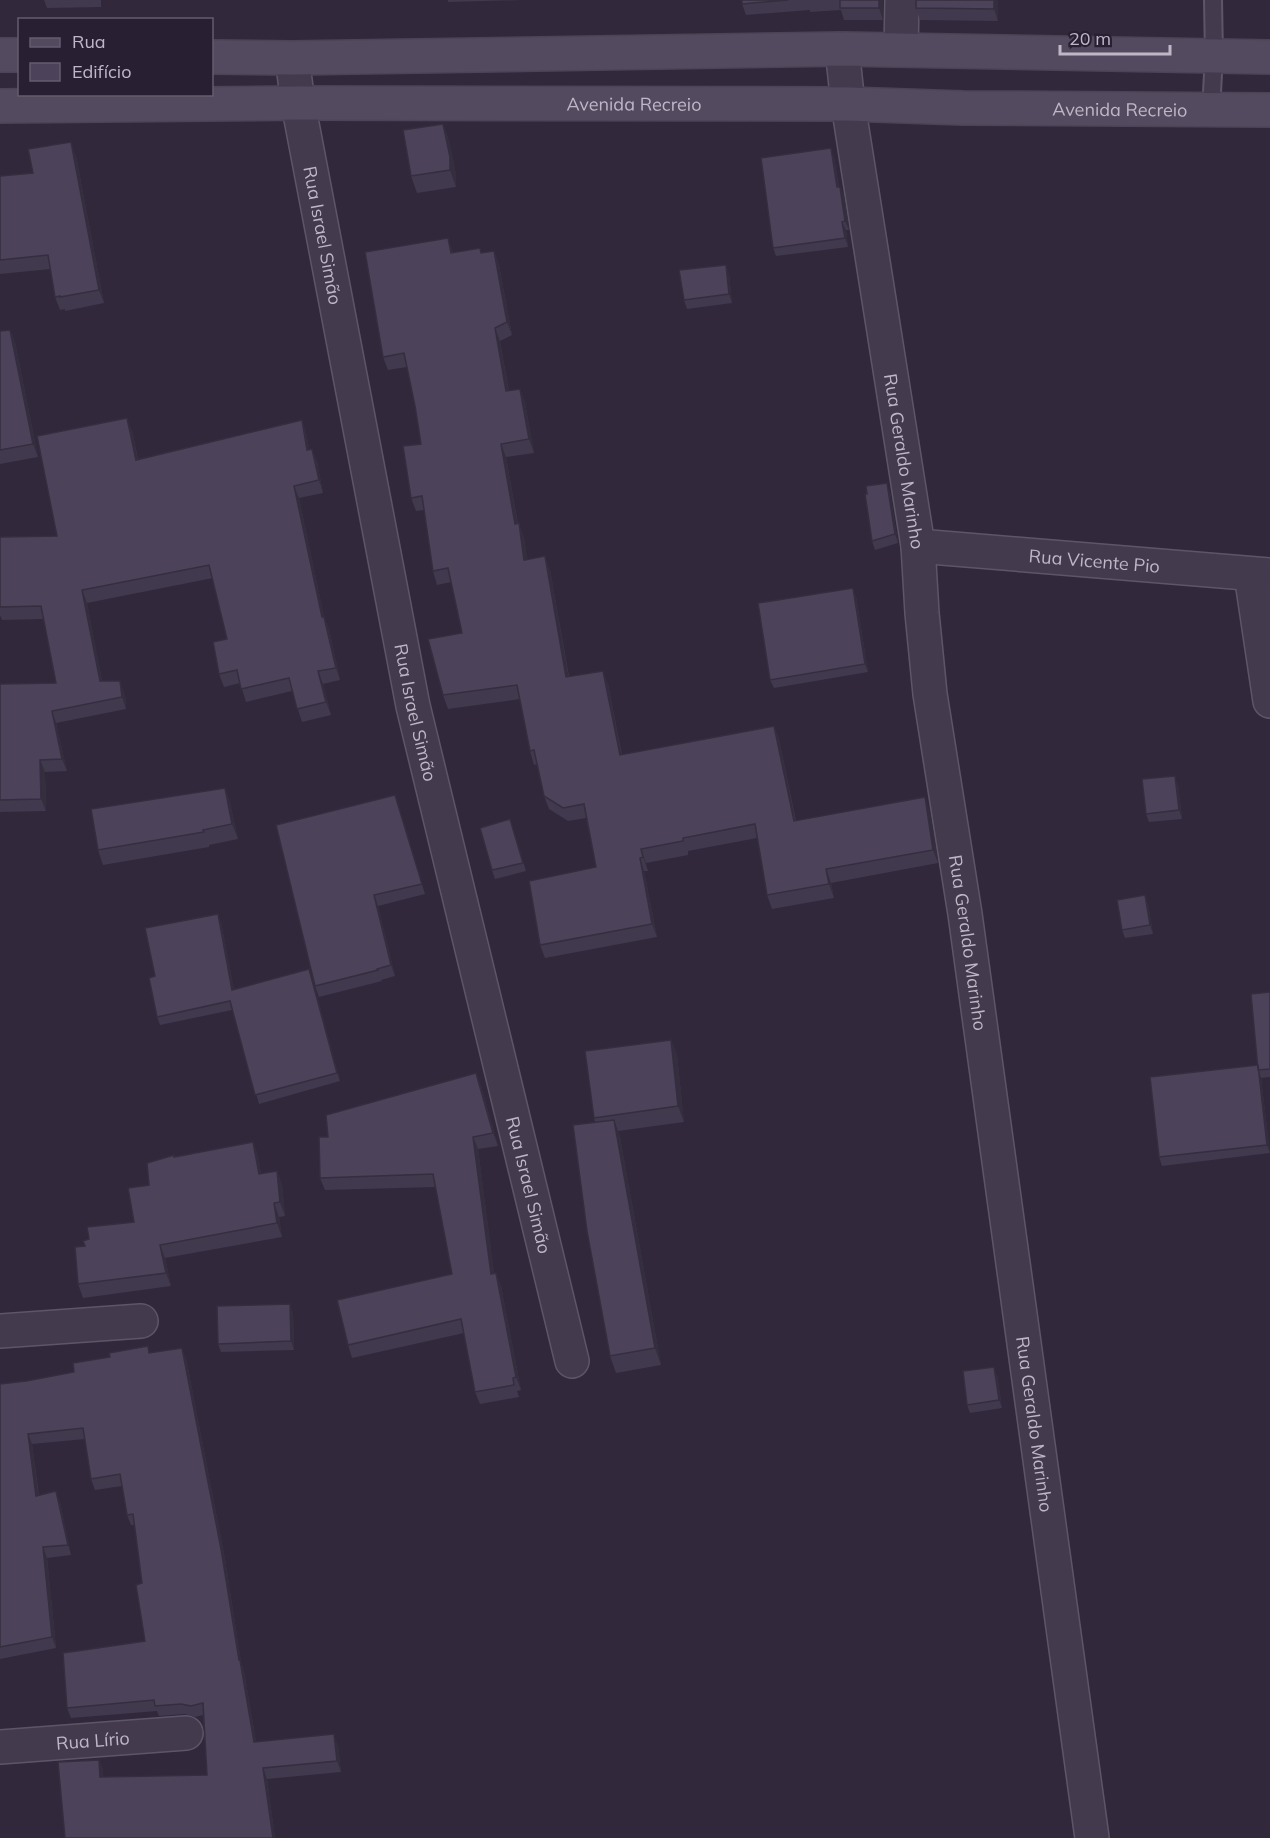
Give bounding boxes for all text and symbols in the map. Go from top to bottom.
legend [18,18,213,96]
scale bar [1060,18,1170,56]
text: 20 m [1069,27,1111,50]
text: Rua [72,30,106,53]
text: Edifício [72,60,131,83]
street label: Avenida Recreio [566,92,701,115]
street label: Avenida Recreio [1052,97,1187,121]
street label: Rua Israel Simão [299,164,348,306]
street label: Rua Geraldo Marinho [879,372,930,551]
street label: Rua Vicente Pio [1028,544,1161,577]
street label: Rua Israel Simão [390,641,442,784]
street label: Rua Geraldo Marinho [944,853,992,1032]
street label: Rua Israel Simão [501,1114,557,1256]
street label: Rua Geraldo Marinho [1012,1335,1059,1513]
street label: Rua Lírio [55,1726,130,1754]

